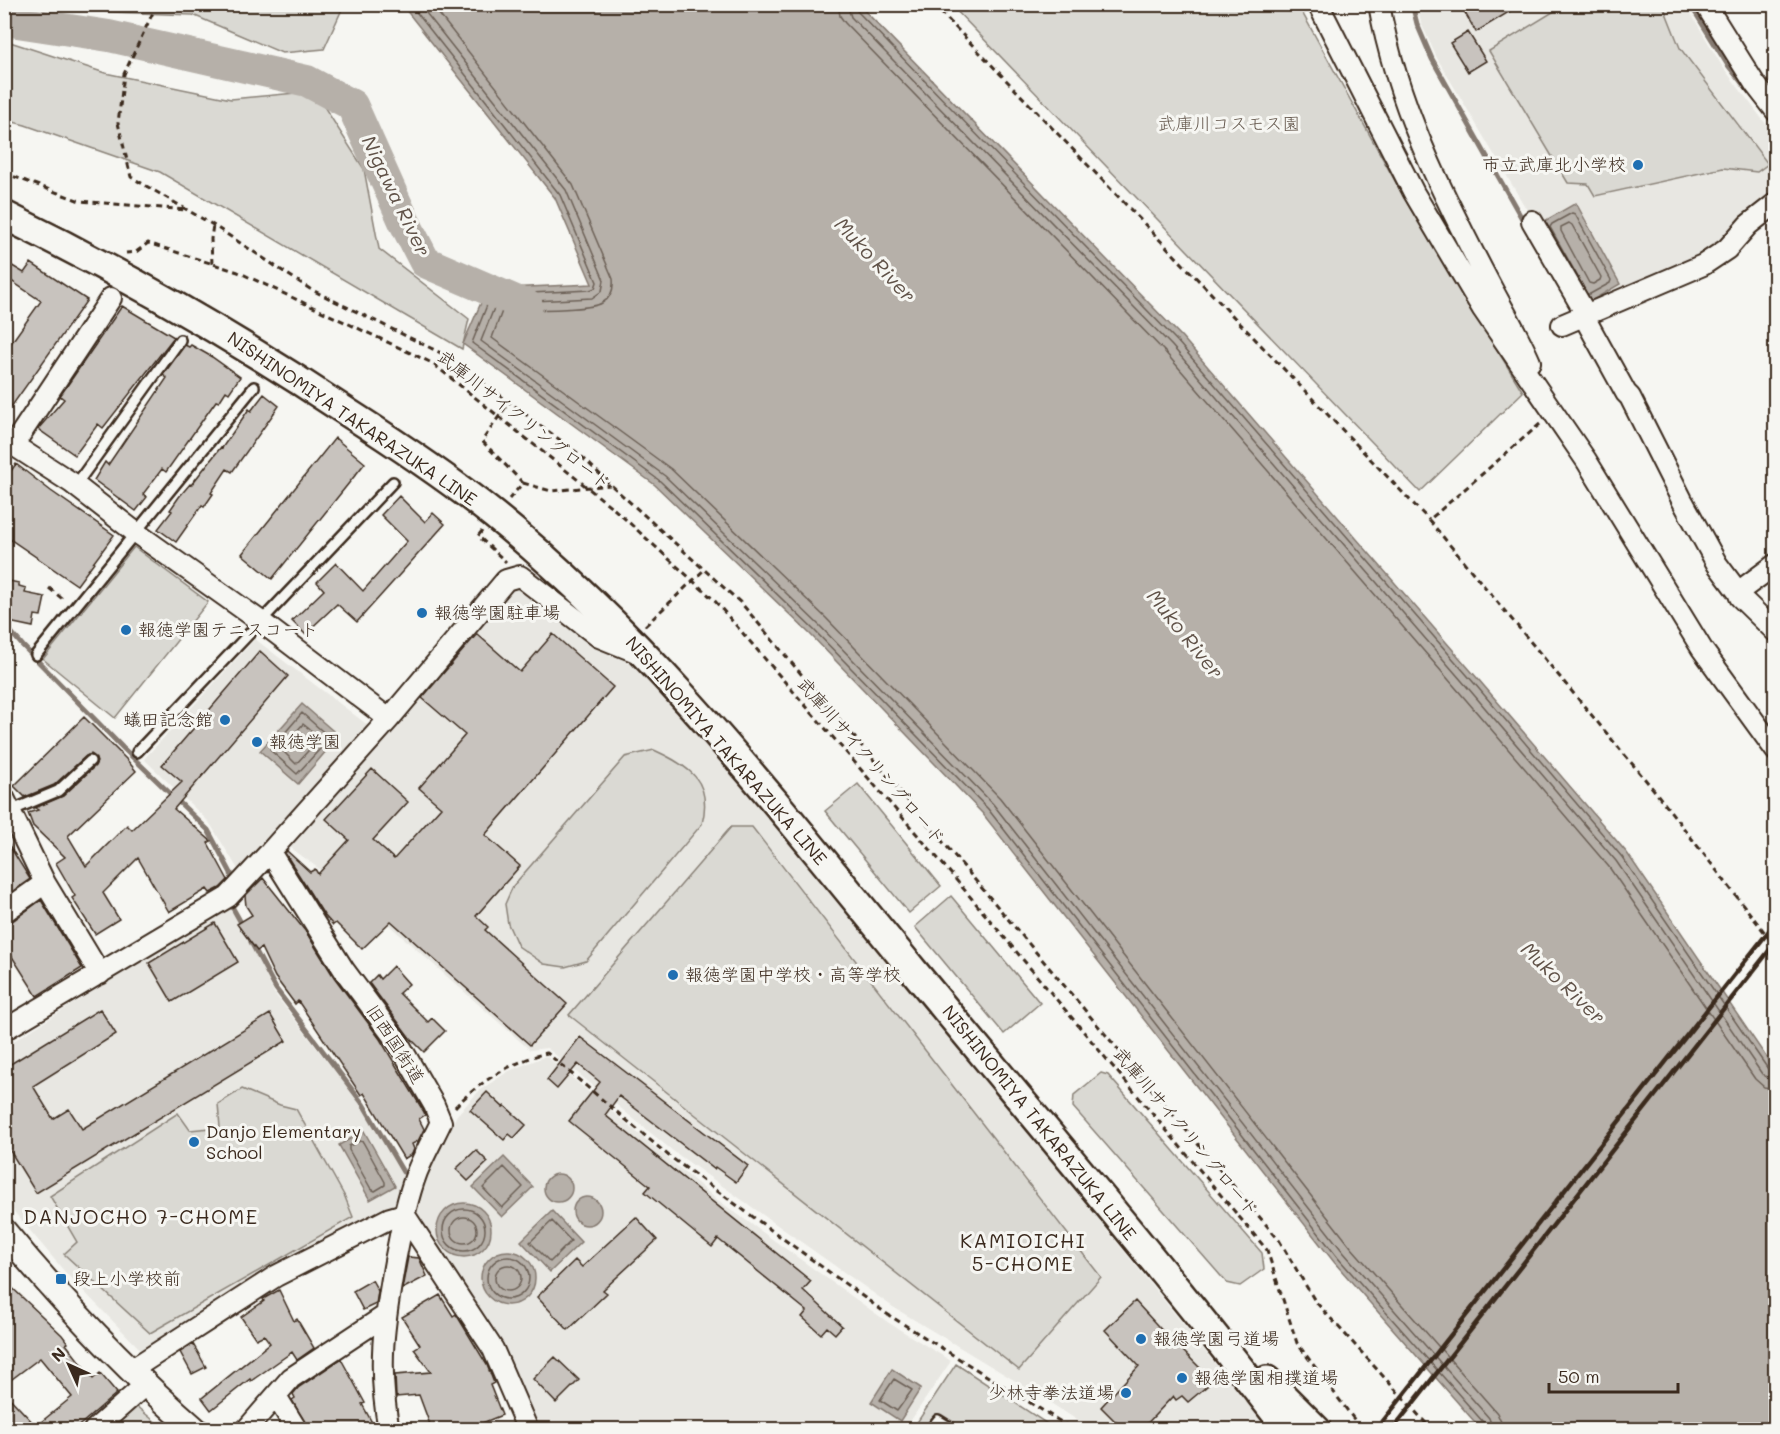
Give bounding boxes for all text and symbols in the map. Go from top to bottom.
park label: 武庫川コスモス園 [1158,111,1300,135]
water label: Nigawa River [356,131,437,260]
place label: 市立武庫北小学校 [1482,152,1626,176]
marker: 市立武庫北小学校 [1631,158,1645,172]
water label: Muko River [829,211,922,308]
street label: NISHINOMIYA TAKARAZUKA LINE [223,325,482,511]
street label: 武庫川サイクリングロード [433,344,616,495]
water label: Muko River [1142,583,1230,683]
place label: 報徳学園駐車場 [434,600,560,624]
marker: 報徳学園駐車場 [415,606,429,620]
place label: 報徳学園テニスコート [138,617,318,641]
marker: 報徳学園テニスコート [119,623,133,637]
street label: NISHINOMIYA TAKARAZUKA LINE [621,631,833,870]
street label: 武庫川サイクリングロード [792,672,951,849]
place label: 蟻田記念館 [123,707,213,731]
marker: 蟻田記念館 [218,713,232,727]
place label: 報徳学園 [269,729,341,753]
marker: 報徳学園 [250,735,264,749]
water label: Muko River [1516,936,1611,1029]
place label: 報徳学園中学校・高等学校 [685,962,901,986]
marker: 報徳学園中学校・高等学校 [666,968,680,982]
street label: 旧西国街道 [361,999,430,1088]
street label: NISHINOMIYA TAKARAZUKA LINE [937,1000,1142,1245]
street label: 武庫川サイクリングロード [1109,1042,1265,1221]
place label: Danjo Elementary School [206,1119,361,1164]
marker: Danjo Elementary School [187,1135,201,1149]
district label: DANJOCHO 7-CHOME [23,1203,259,1229]
district label: KAMIOICHI 5-CHOME [960,1227,1086,1276]
place label: 段上小学校前 [73,1266,181,1290]
marker: 段上小学校前 [54,1272,68,1286]
place label: 報徳学園弓道場 [1153,1326,1279,1350]
marker: 報徳学園弓道場 [1134,1332,1148,1346]
north arrow [39,1335,99,1395]
text: N [46,1342,70,1366]
scale bar [1549,1356,1678,1394]
text: 50 m [1558,1364,1600,1388]
place label: 報徳学園相撲道場 [1194,1365,1338,1389]
marker: 報徳学園相撲道場 [1175,1371,1189,1385]
place label: 少林寺拳法道場 [988,1380,1114,1404]
marker: 少林寺拳法道場 [1119,1386,1133,1400]

